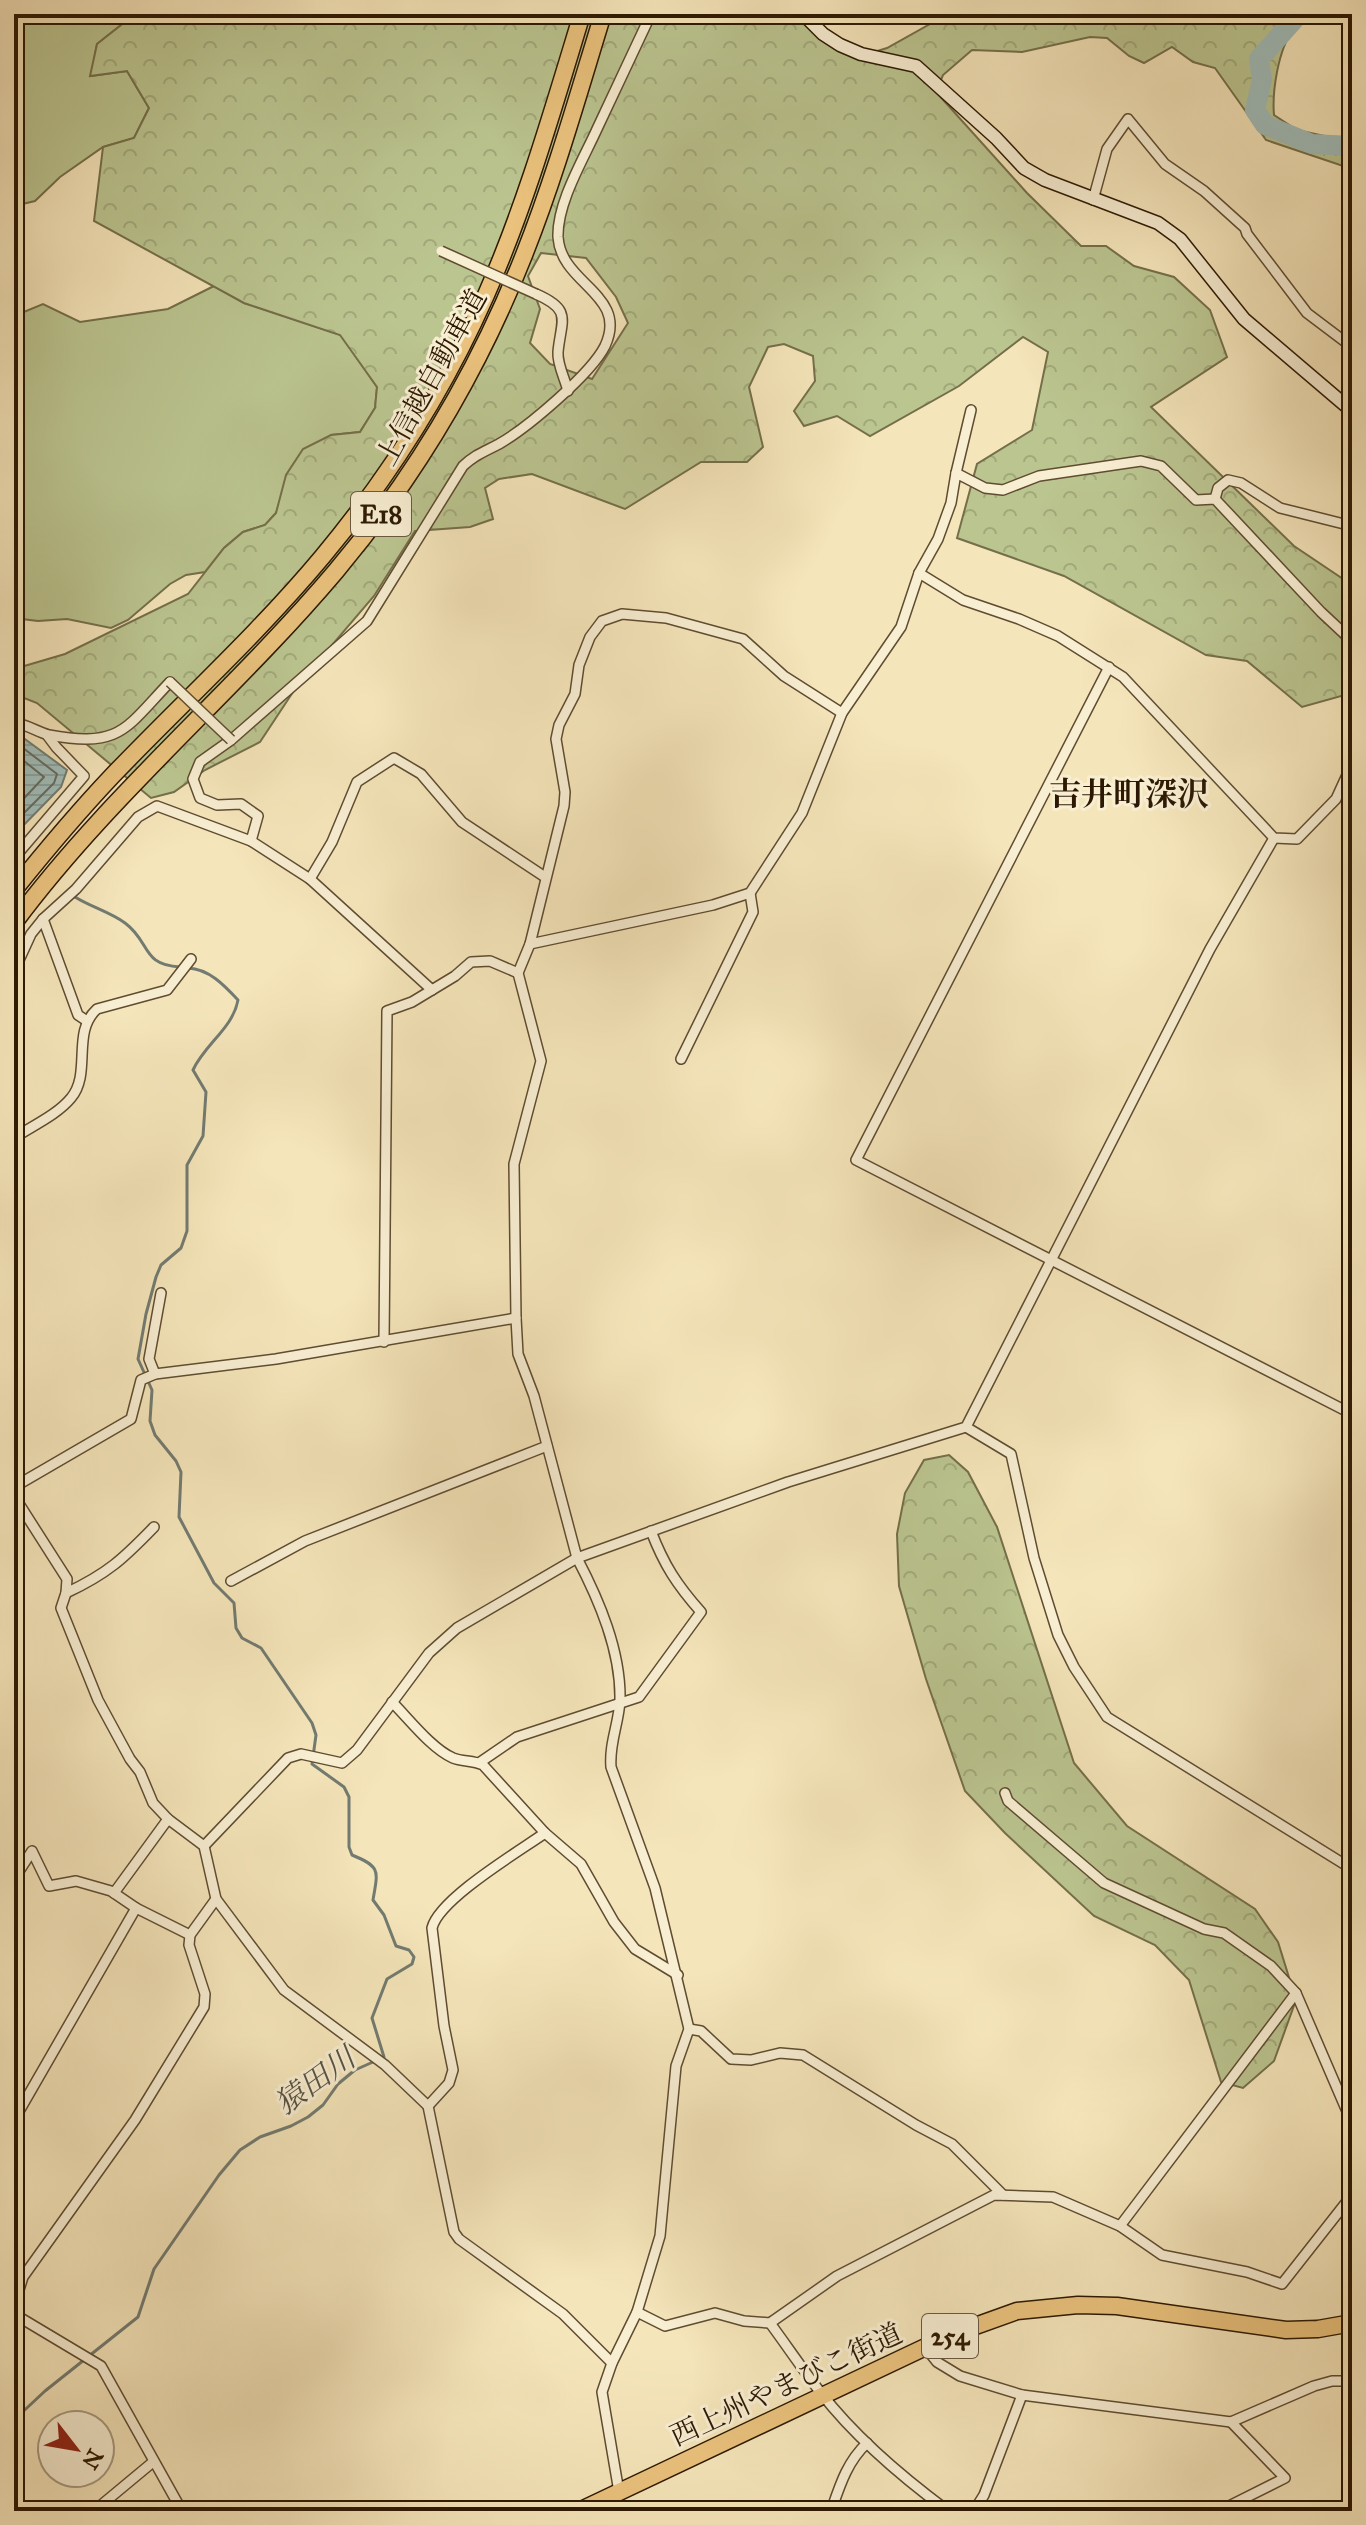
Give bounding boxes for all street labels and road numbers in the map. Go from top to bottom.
street label: 上信越自動車道 [369,283,494,471]
road number: E18 [351,492,411,536]
road number: 254 [922,2314,978,2358]
street label: 西上州やまびこ街道 [665,2315,908,2454]

